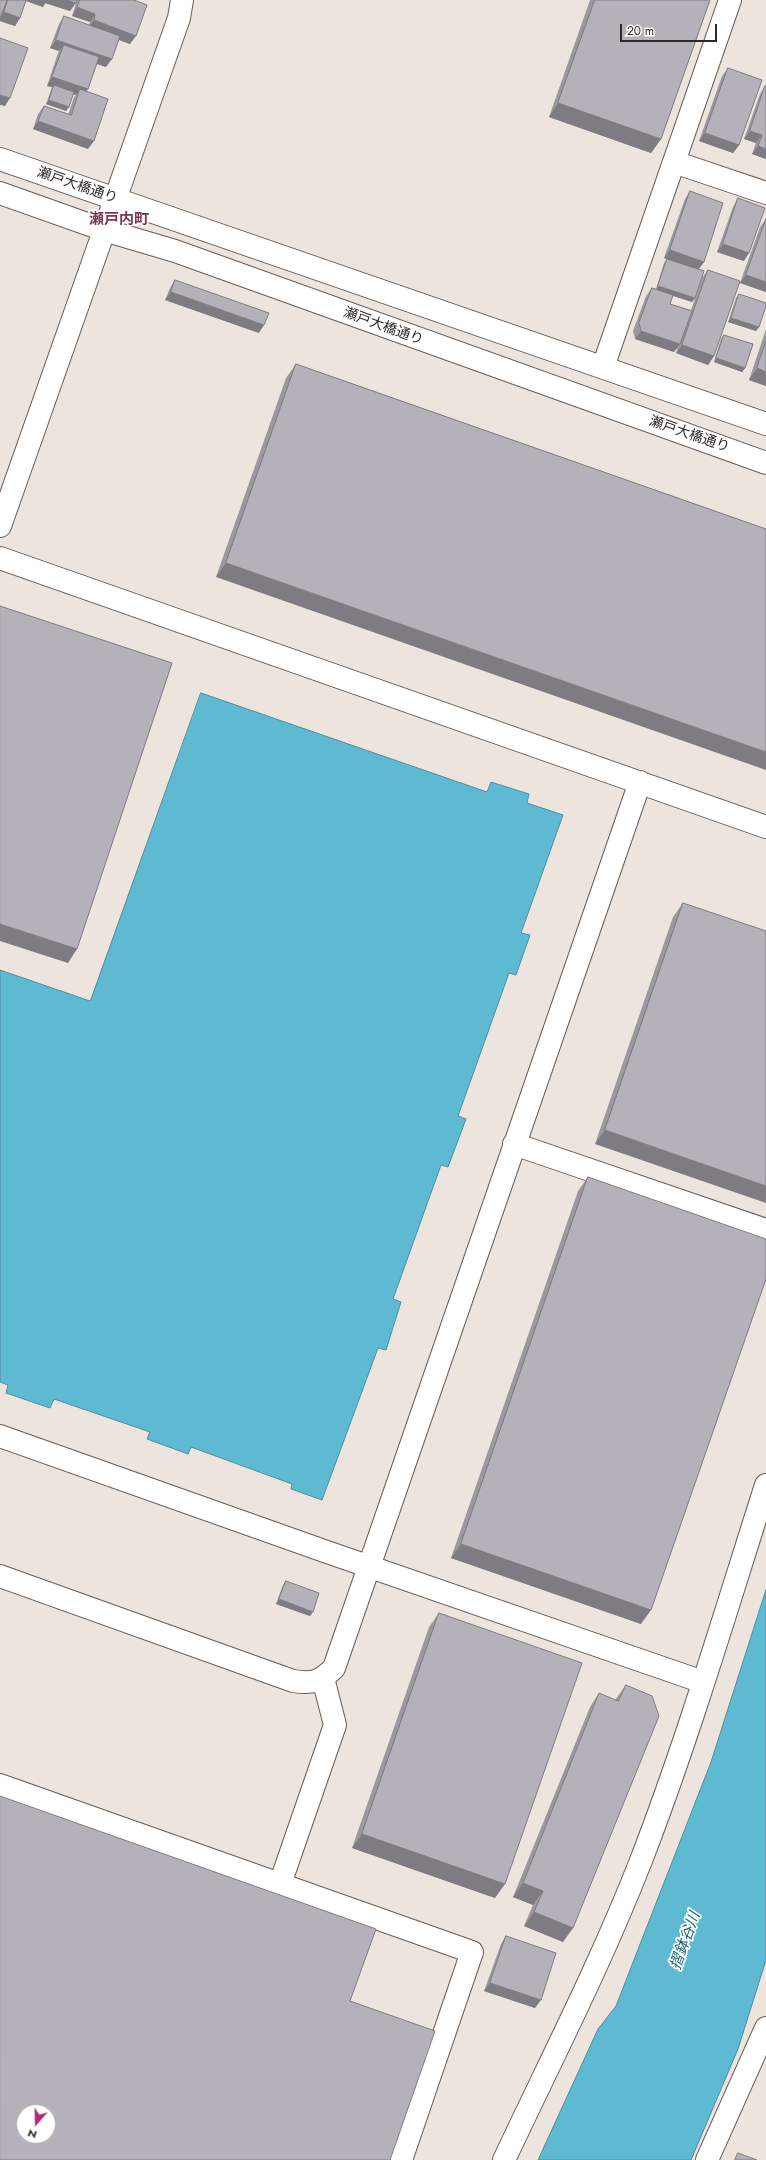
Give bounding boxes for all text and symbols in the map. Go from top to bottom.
scale bar [622,16,719,42]
text: 20 m [627,22,654,40]
street label: 瀬戸大橋通り [35,164,119,208]
district label: 瀬戸内町 [89,211,149,229]
street label: 瀬戸大橋通り [341,305,425,349]
street label: 瀬戸大橋通り [647,413,731,457]
water label: 摺鉢谷川 [667,1910,705,1972]
north arrow [16,2104,56,2144]
text: N [25,2125,39,2143]

